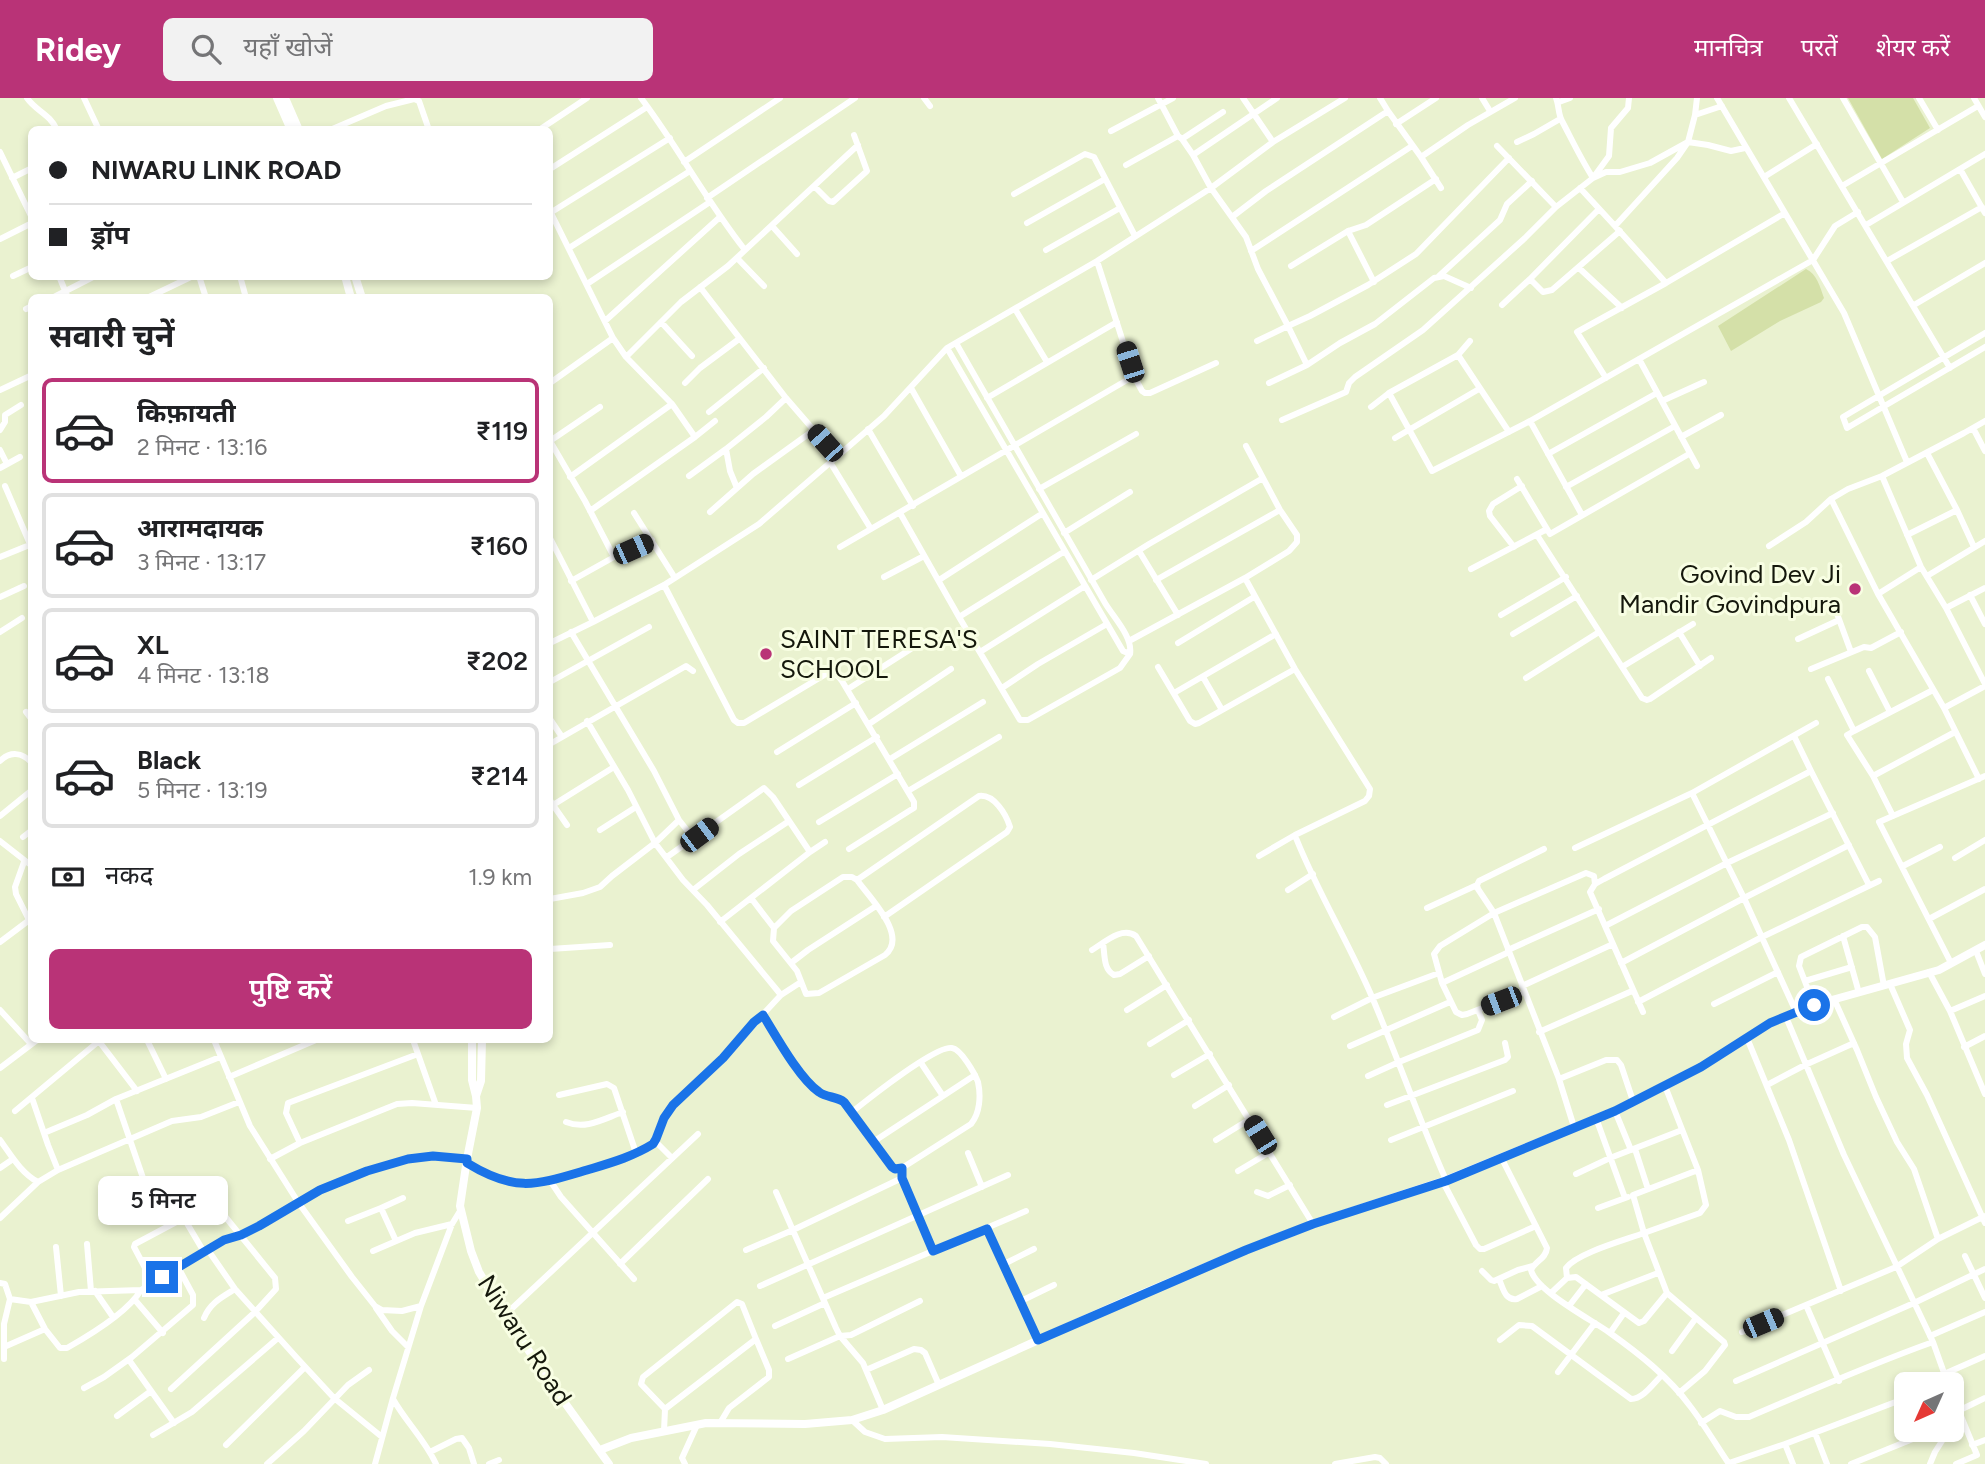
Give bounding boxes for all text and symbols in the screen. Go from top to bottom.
search box [163,18,653,81]
text: Ridey [35,30,121,69]
icon: search [187,30,225,68]
text: यहाँ खोजें [243,31,332,63]
text: मानचित्र [1694,33,1763,62]
text: परतें [1801,33,1838,62]
text: शेयर करें [1876,33,1950,62]
text: NIWARU LINK ROAD [91,154,341,186]
text: ड्रॉप [91,219,129,251]
text: सवारी चुनें [49,317,174,355]
car [1114,339,1147,385]
text: किफ़ायती [137,397,236,429]
icon: car [53,399,116,462]
text: ₹119 [475,415,528,447]
car [804,420,847,466]
text: 2 मिनट · 13:16 [137,433,267,461]
text: आरामदायक [137,512,263,544]
icon: car [53,514,116,577]
text: ₹160 [470,530,528,562]
car [610,531,657,567]
text: 3 मिनट · 13:17 [137,548,266,576]
place label: Govind Dev Ji Mandir Govindpura [1619,558,1841,620]
marker: Govind Dev Ji Mandir Govindpura [1847,581,1863,597]
place label: SAINT TERESA'S SCHOOL [780,623,978,685]
icon: car [53,629,116,692]
text: XL [137,629,169,661]
text: ₹202 [466,645,528,677]
marker: SAINT TERESA'S SCHOOL [758,646,774,662]
text: 4 मिनट · 13:18 [137,661,270,689]
icon: car [53,744,116,807]
text: Black [137,744,201,776]
text: ₹214 [470,760,528,792]
text: 5 मिनट · 13:19 [137,776,268,804]
car [676,814,723,856]
icon: cash [49,858,87,896]
text: नकद [105,859,153,891]
text: 1.9 km [468,863,532,891]
button: पुष्टि करें [49,949,532,1029]
car [1478,984,1525,1018]
route start [1798,989,1830,1021]
car [1240,1112,1281,1158]
callout: 5 मिनट [97,1176,227,1224]
text: 5 मिनट [130,1186,196,1214]
route end [146,1261,178,1293]
street label: Niwaru Road [471,1269,579,1411]
car [1740,1305,1787,1341]
north arrow [1894,1372,1964,1442]
map controls [1894,1372,1964,1442]

